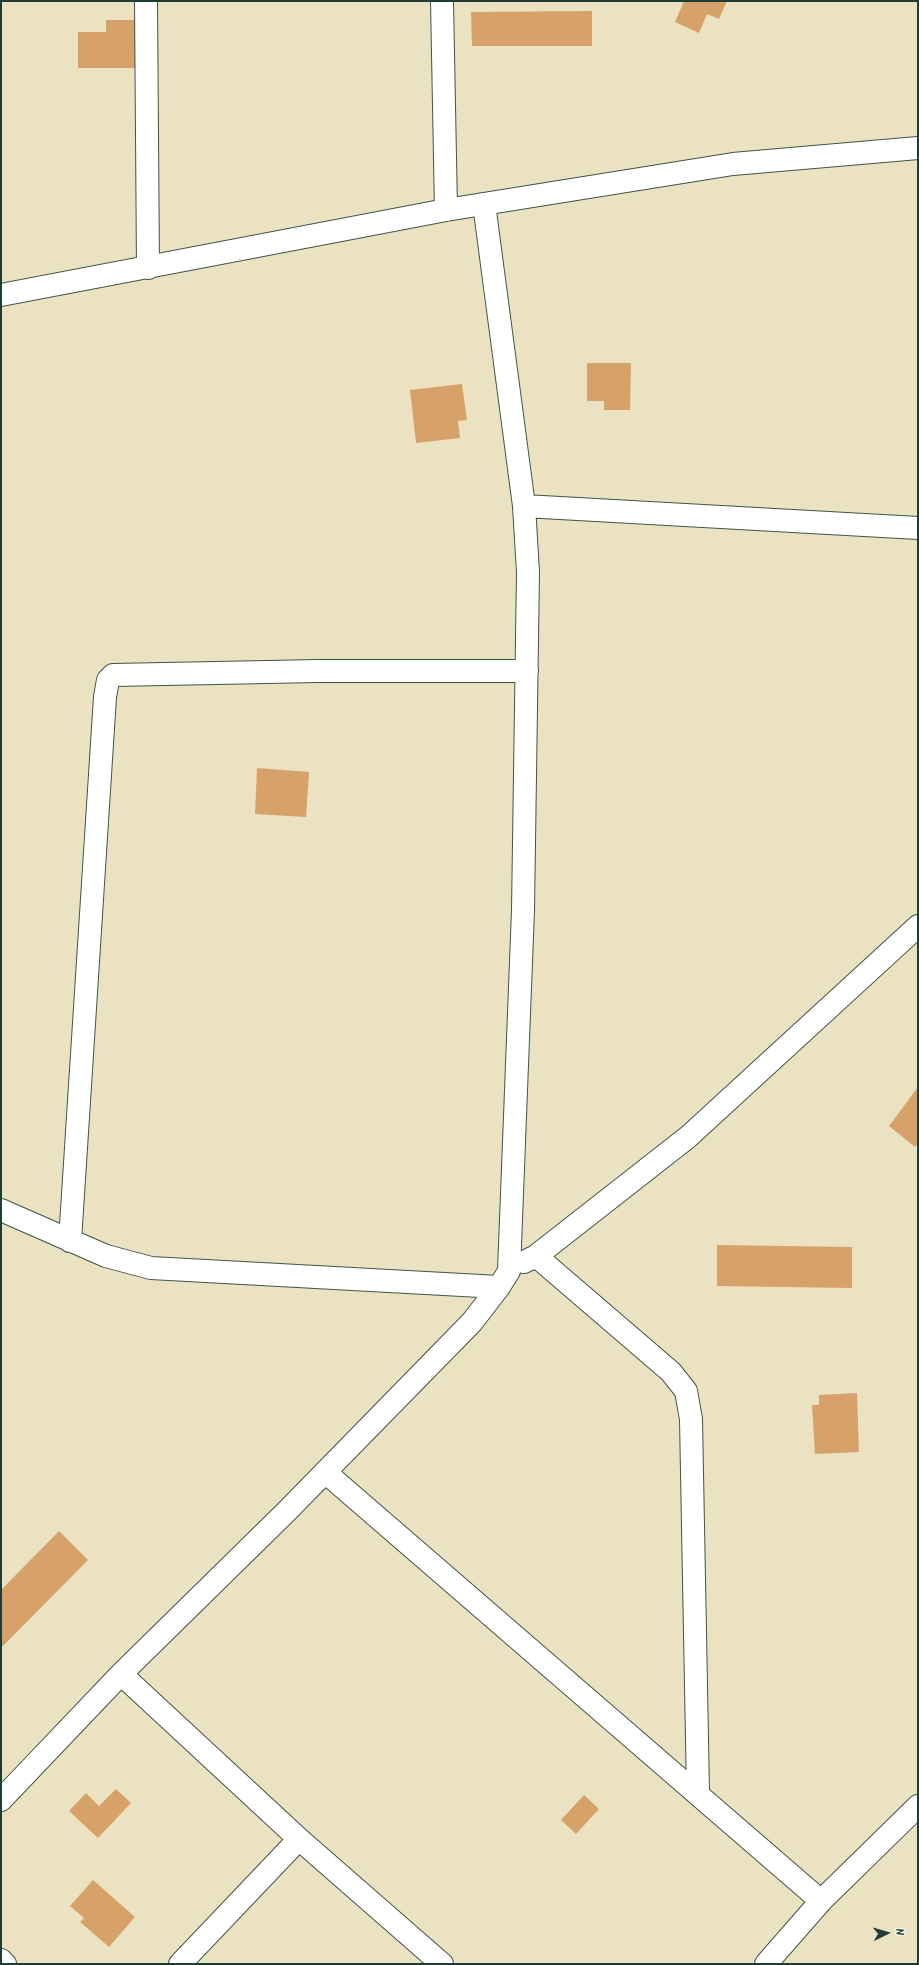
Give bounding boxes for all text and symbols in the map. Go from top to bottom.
north arrow [867,1913,907,1953]
text: N [890,1928,908,1936]

